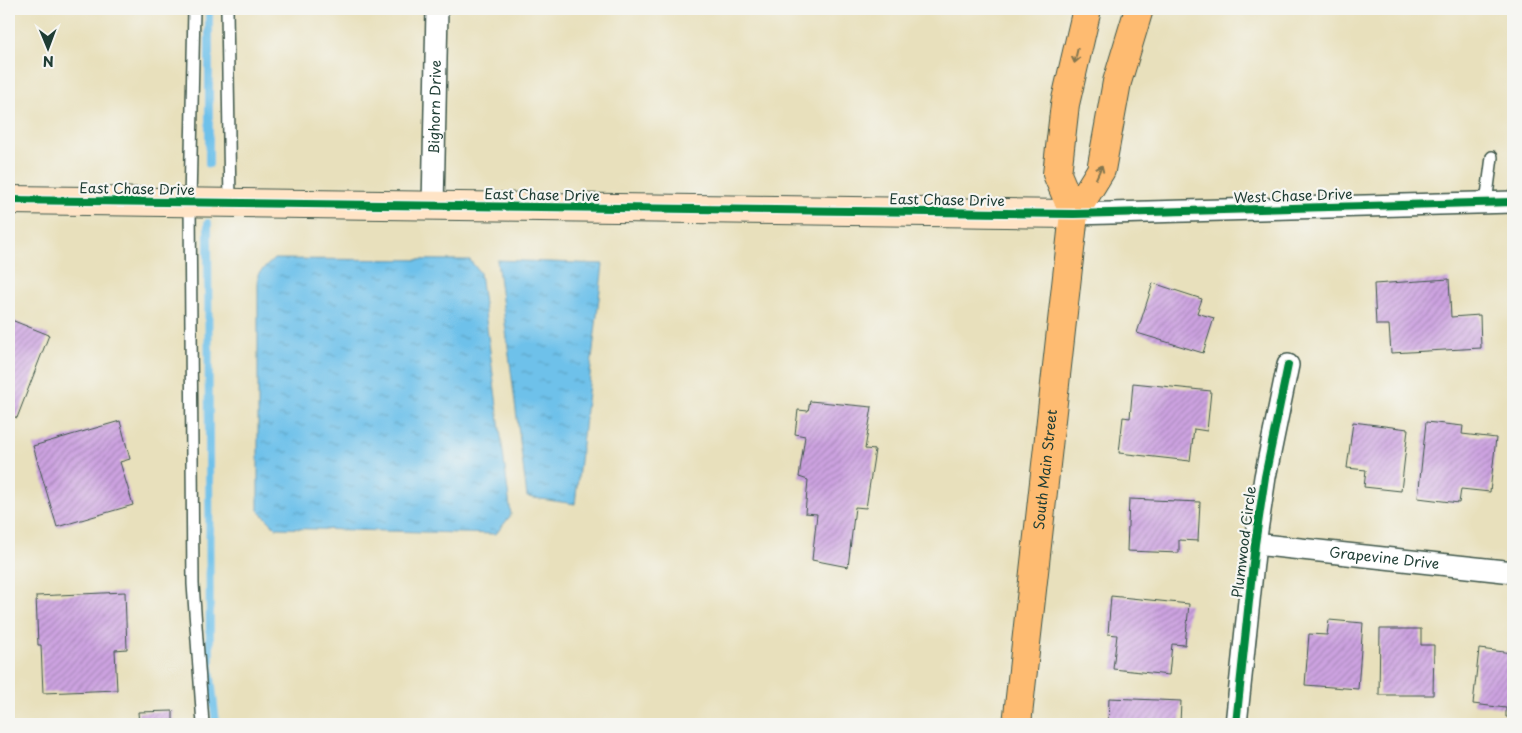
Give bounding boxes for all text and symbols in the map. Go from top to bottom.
north arrow [22,22,72,72]
one-way arrow [1071,48,1080,64]
text: N [43,51,54,72]
street label: Bighorn Drive [423,60,446,154]
one-way arrow [1094,165,1104,180]
street label: East Chase Drive [79,177,195,200]
street label: East Chase Drive [484,183,600,206]
street label: West Chase Drive [1233,183,1353,208]
street label: East Chase Drive [889,188,1005,211]
street label: South Main Street [1028,408,1062,531]
street label: Plumwood Circle [1226,485,1261,599]
street label: Grapevine Drive [1328,541,1440,574]

